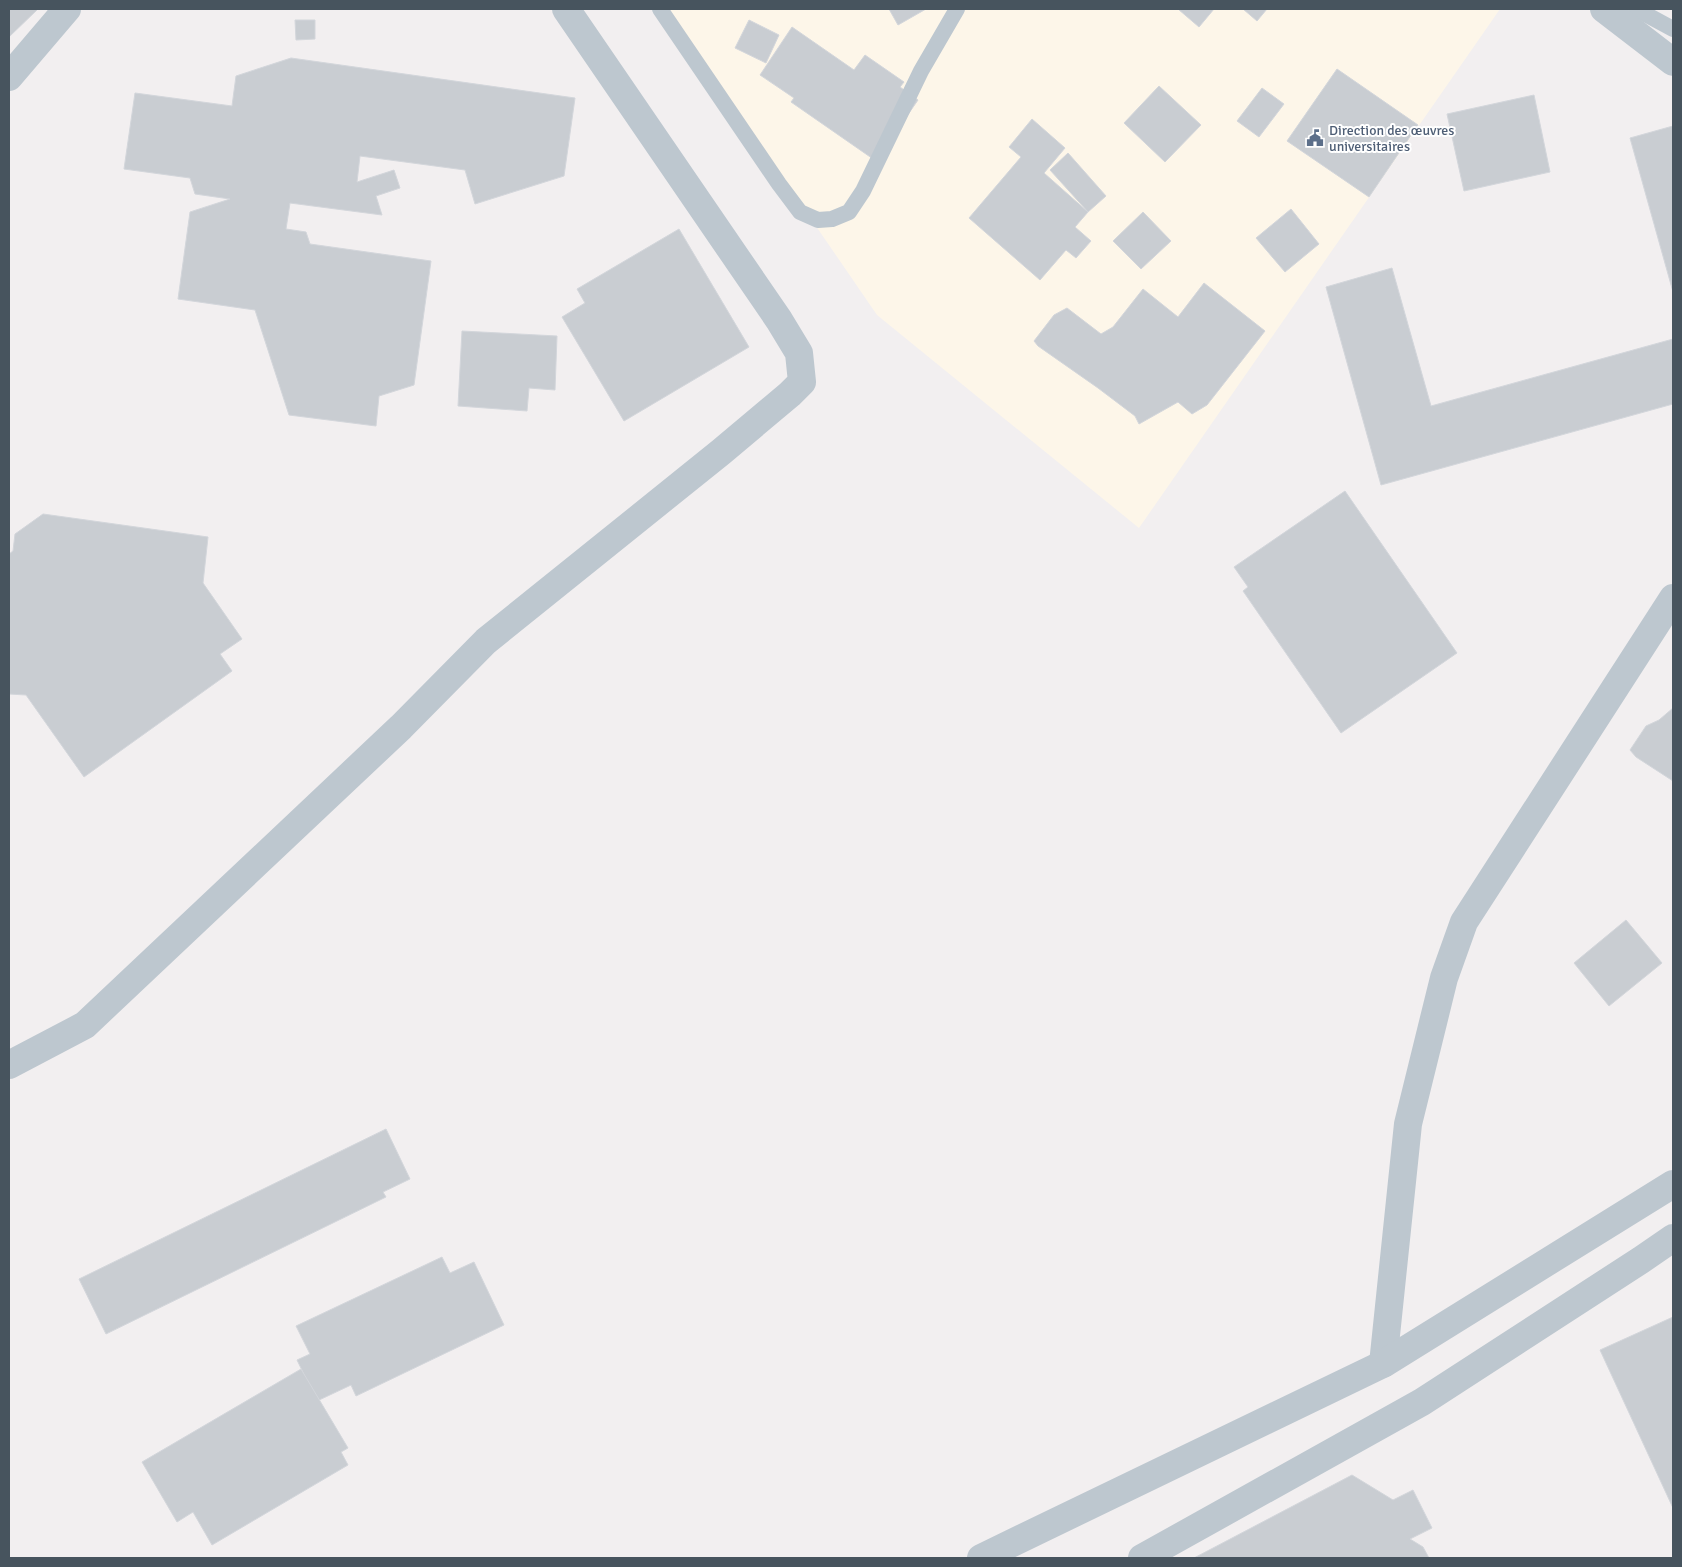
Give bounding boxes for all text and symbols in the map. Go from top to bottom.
place label: Direction des œuvres universitaires [1329,122,1454,155]
public building icon: Direction des œuvres universitaires [1305,128,1325,148]

